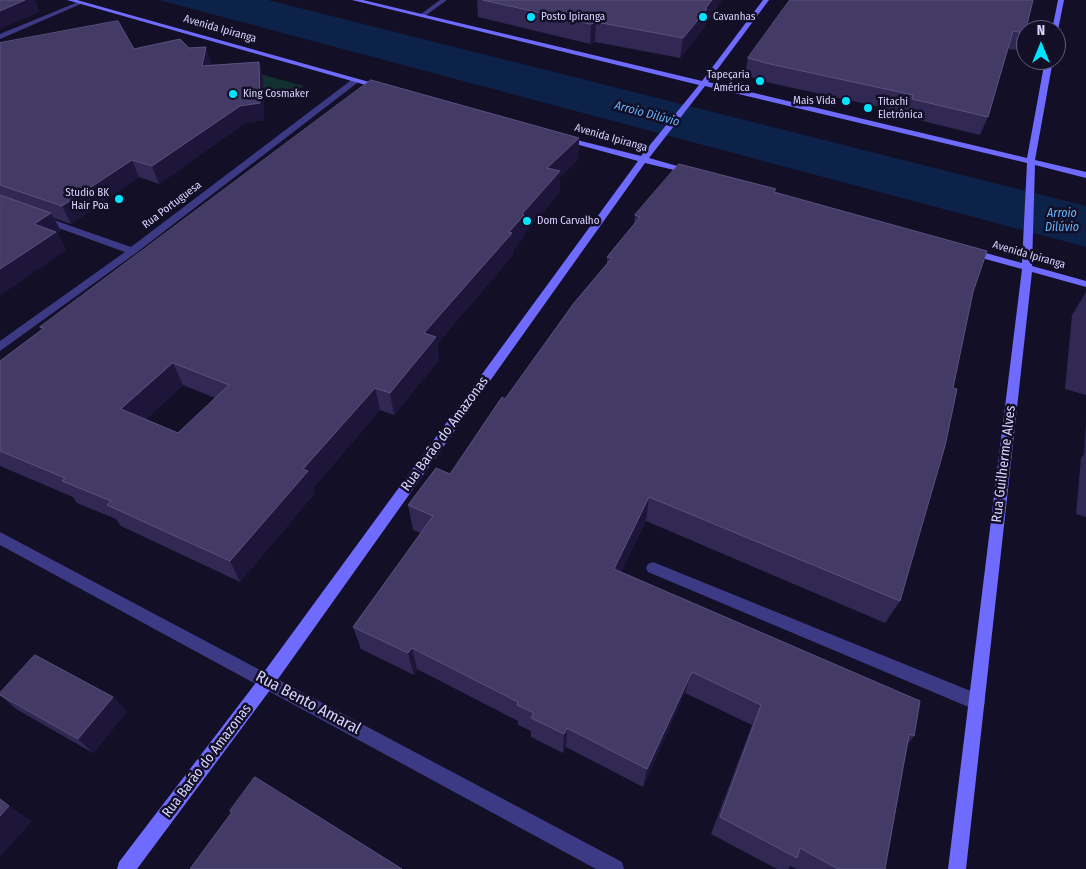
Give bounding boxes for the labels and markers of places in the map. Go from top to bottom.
place label: Posto Ipiranga [541,10,605,24]
place label: Cavanhas [713,10,755,24]
marker: Posto Ipiranga [525,11,537,23]
marker: Cavanhas [697,11,709,23]
place label: Tapeçaria América [707,68,750,94]
marker: Tapeçaria América [754,75,766,87]
place label: King Cosmaker [243,87,309,101]
marker: King Cosmaker [227,88,239,100]
place label: Mais Vida [793,94,836,108]
marker: Mais Vida [840,95,852,107]
place label: Titachi Eletrônica [878,95,923,121]
marker: Titachi Eletrônica [862,102,874,114]
place label: Studio BK Hair Poa [65,186,109,212]
marker: Studio BK Hair Poa [113,193,125,205]
place label: Dom Carvalho [537,214,599,228]
marker: Dom Carvalho [521,215,533,227]

